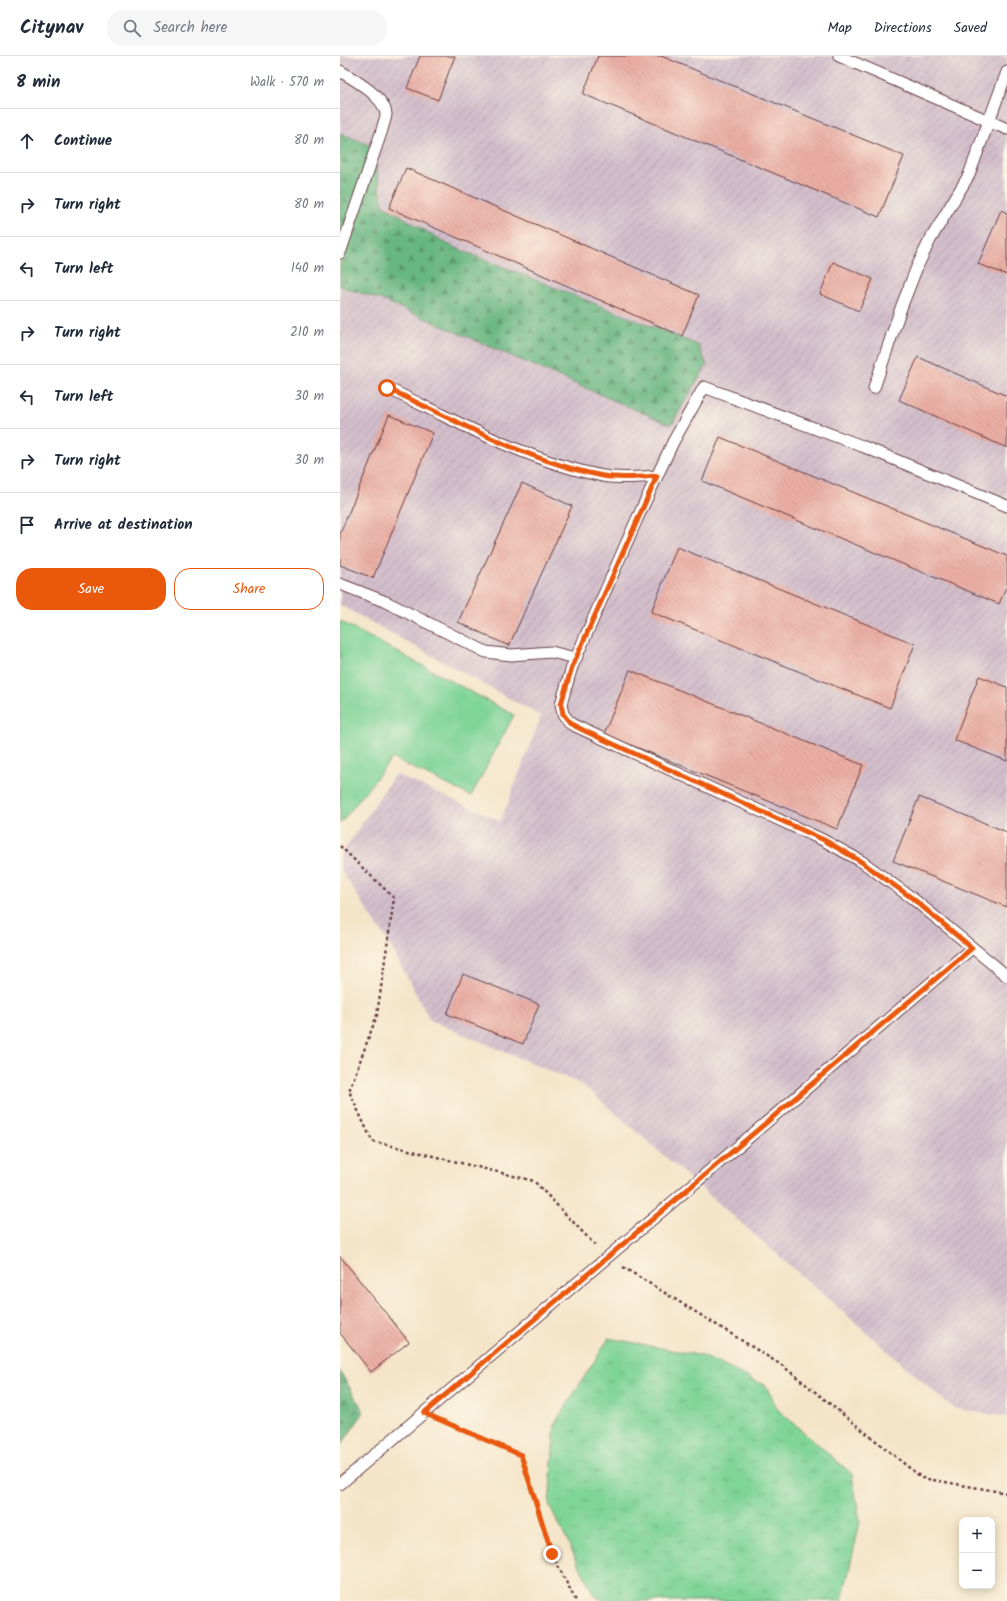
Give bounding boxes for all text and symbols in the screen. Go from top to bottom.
search box [107,10,387,46]
text: Citynav [20,13,83,43]
text: Search here [153,16,227,40]
icon: search [121,17,143,39]
text: Map [827,17,852,39]
text: Directions [874,17,932,39]
text: Saved [954,17,987,39]
text: 8 min [16,69,60,96]
text: Walk · 570 m [250,72,324,93]
text: Continue [54,129,112,153]
icon: ahead [16,130,38,152]
text: 80 m [294,130,324,151]
text: Turn right [54,193,121,217]
icon: right [16,194,38,216]
text: 80 m [294,194,324,215]
text: Turn left [54,257,114,281]
icon: left [16,258,38,280]
text: 140 m [291,258,324,279]
text: Turn right [54,321,121,345]
icon: right [16,322,38,344]
text: 210 m [290,322,324,343]
route start [378,379,396,397]
text: Turn left [54,385,114,409]
icon: left [16,386,38,408]
text: 30 m [295,386,324,407]
text: Turn right [54,449,121,473]
icon: right [16,450,38,472]
text: 30 m [295,450,324,471]
text: Arrive at destination [54,513,193,537]
icon: arrive [16,514,38,536]
button: Save [16,568,166,610]
button: Share [174,568,324,610]
map controls [959,1517,995,1589]
button: + [959,1517,995,1553]
route end [543,1545,561,1563]
button: − [959,1553,995,1589]

